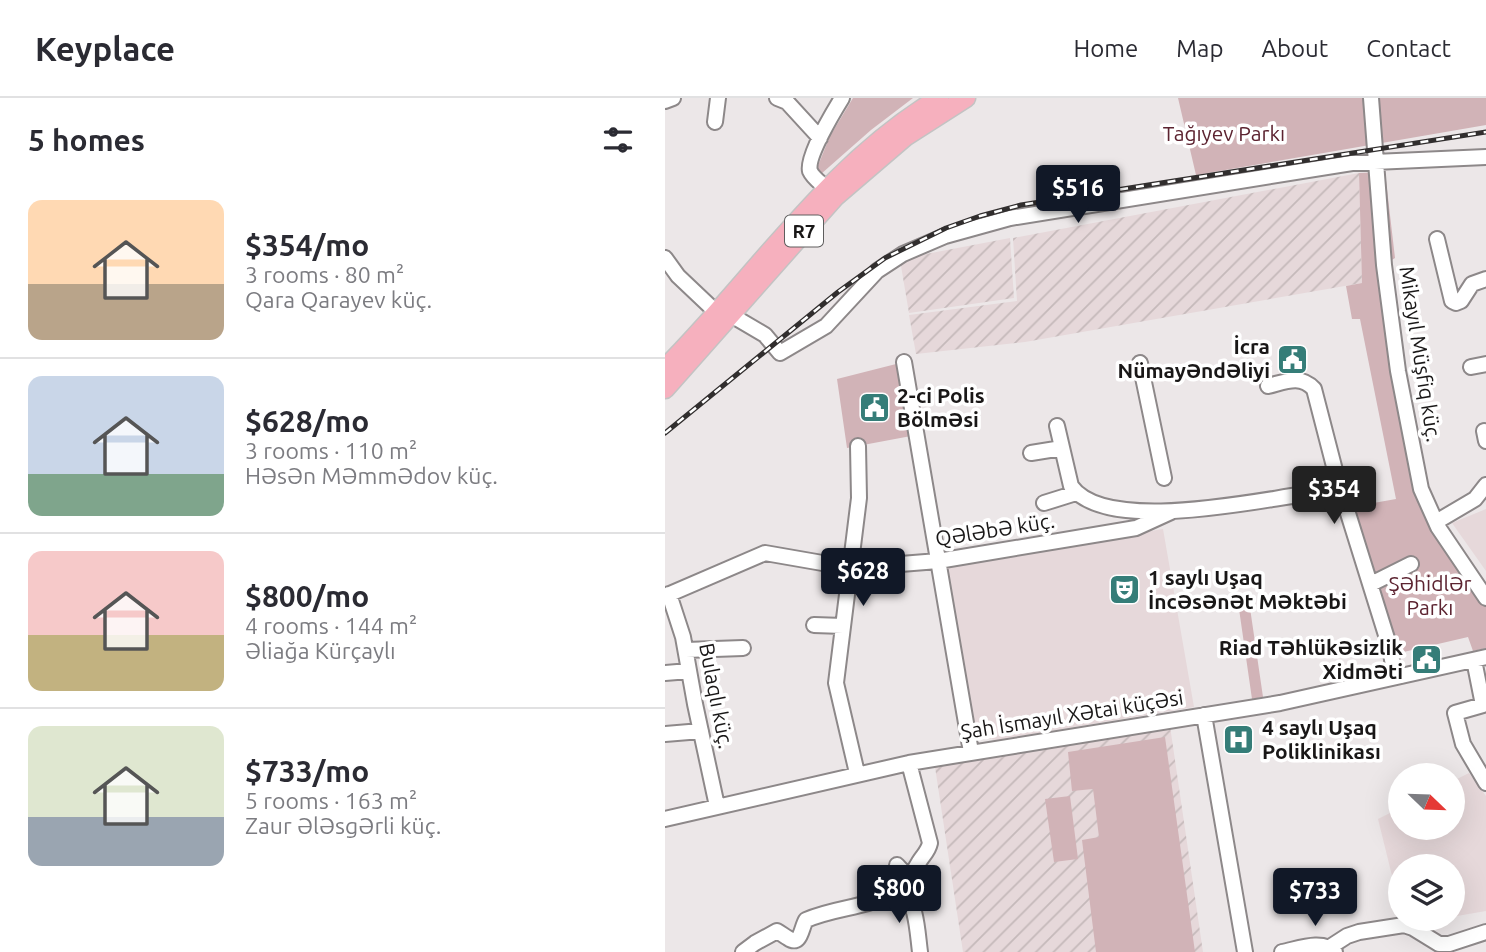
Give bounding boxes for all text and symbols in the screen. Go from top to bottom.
text: Keyplace [35,30,175,67]
text: Home [1073,35,1138,62]
text: Map [1176,35,1223,62]
text: About [1261,35,1328,62]
text: Contact [1366,35,1451,62]
icon: filters [599,121,637,159]
park label: Tağıyev Parkı [1163,121,1285,145]
text: 5 homes [28,123,145,157]
pin: $516 [1037,166,1119,225]
text: $516 [1052,175,1104,200]
road number: R7 [785,216,823,246]
icon: home [84,228,168,312]
text: $354/mo [245,228,369,262]
text: 3 rooms · 80 m² [245,262,404,287]
street label: Mikayıl Müşfiq küç. [1395,264,1447,443]
text: Qara Qarayev küç. [245,287,432,312]
place label: İcra Nümayəndəliyi [1117,334,1270,382]
public building icon: İcra Nümayəndəliyi [1276,342,1310,376]
place label: 2-ci Polis Bölməsi [897,383,985,431]
public building icon: 2-ci Polis Bölməsi [857,391,891,425]
icon: home [84,404,168,488]
text: $628/mo [245,404,369,438]
text: 3 rooms · 110 m² [245,438,417,463]
text: Həsən Məmmədov küç. [245,463,498,488]
pin: $354 [1293,466,1375,526]
text: $354 [1308,476,1360,501]
street label: Qələbə küç. [933,508,1056,550]
pin: $628 [822,548,904,608]
text: $628 [837,558,889,583]
place label: 1 saylı Uşaq İncəsənət Məktəbi [1148,565,1347,613]
park label: Şəhidlər Parkı [1388,571,1472,619]
theatre icon: 1 saylı Uşaq İncəsənət Məktəbi [1108,573,1142,607]
icon: home [84,579,168,663]
text: $800/mo [245,579,369,613]
text: 4 rooms · 144 m² [245,613,417,638]
place label: Riad Təhlükəsizlik Xidməti [1219,635,1403,683]
text: Əliağa Kürçaylı [245,638,396,663]
street label: Bulaqlı küç. [695,641,739,751]
public building icon: Riad Təhlükəsizlik Xidməti [1409,643,1443,677]
street label: Şah İsmayıl Xətai küçəsi [959,685,1185,743]
place label: 4 saylı Uşaq Poliklinikası [1262,715,1381,763]
hospital icon: 4 saylı Uşaq Poliklinikası [1222,723,1256,757]
icon: home [84,754,168,838]
text: $733/mo [245,754,369,788]
north arrow [1388,763,1465,840]
map controls [1388,763,1465,931]
text: 5 rooms · 163 m² [245,788,417,813]
text: Zaur Ələsgərli küç. [245,813,441,838]
button: layers [1388,854,1465,931]
pin: $800 [858,866,940,925]
pin: $733 [1274,868,1356,928]
text: $800 [873,875,925,900]
text: $733 [1289,878,1341,903]

